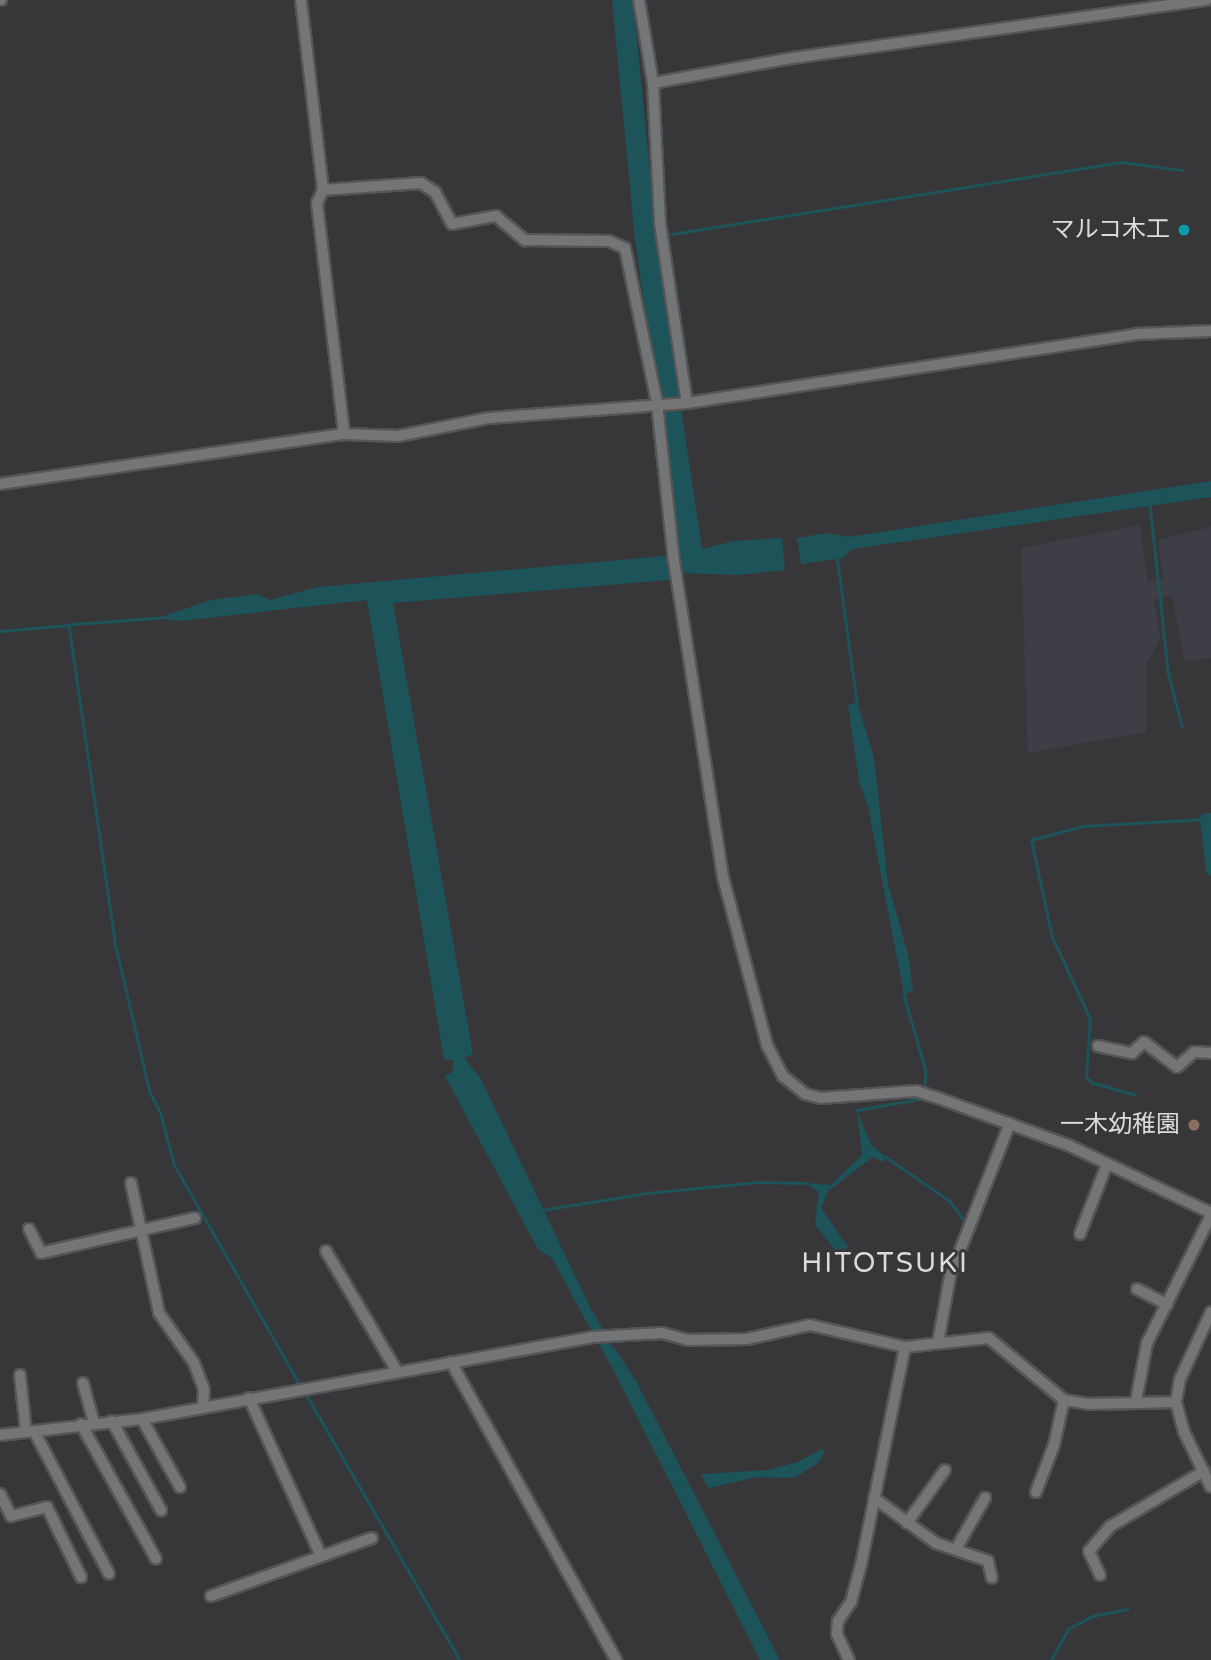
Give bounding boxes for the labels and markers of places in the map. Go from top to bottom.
place label: マルコ木工 [1050,216,1170,244]
marker: マルコ木工 [1176,222,1192,238]
place label: 一木幼稚園 [1060,1111,1180,1139]
marker: 一木幼稚園 [1186,1117,1202,1133]

